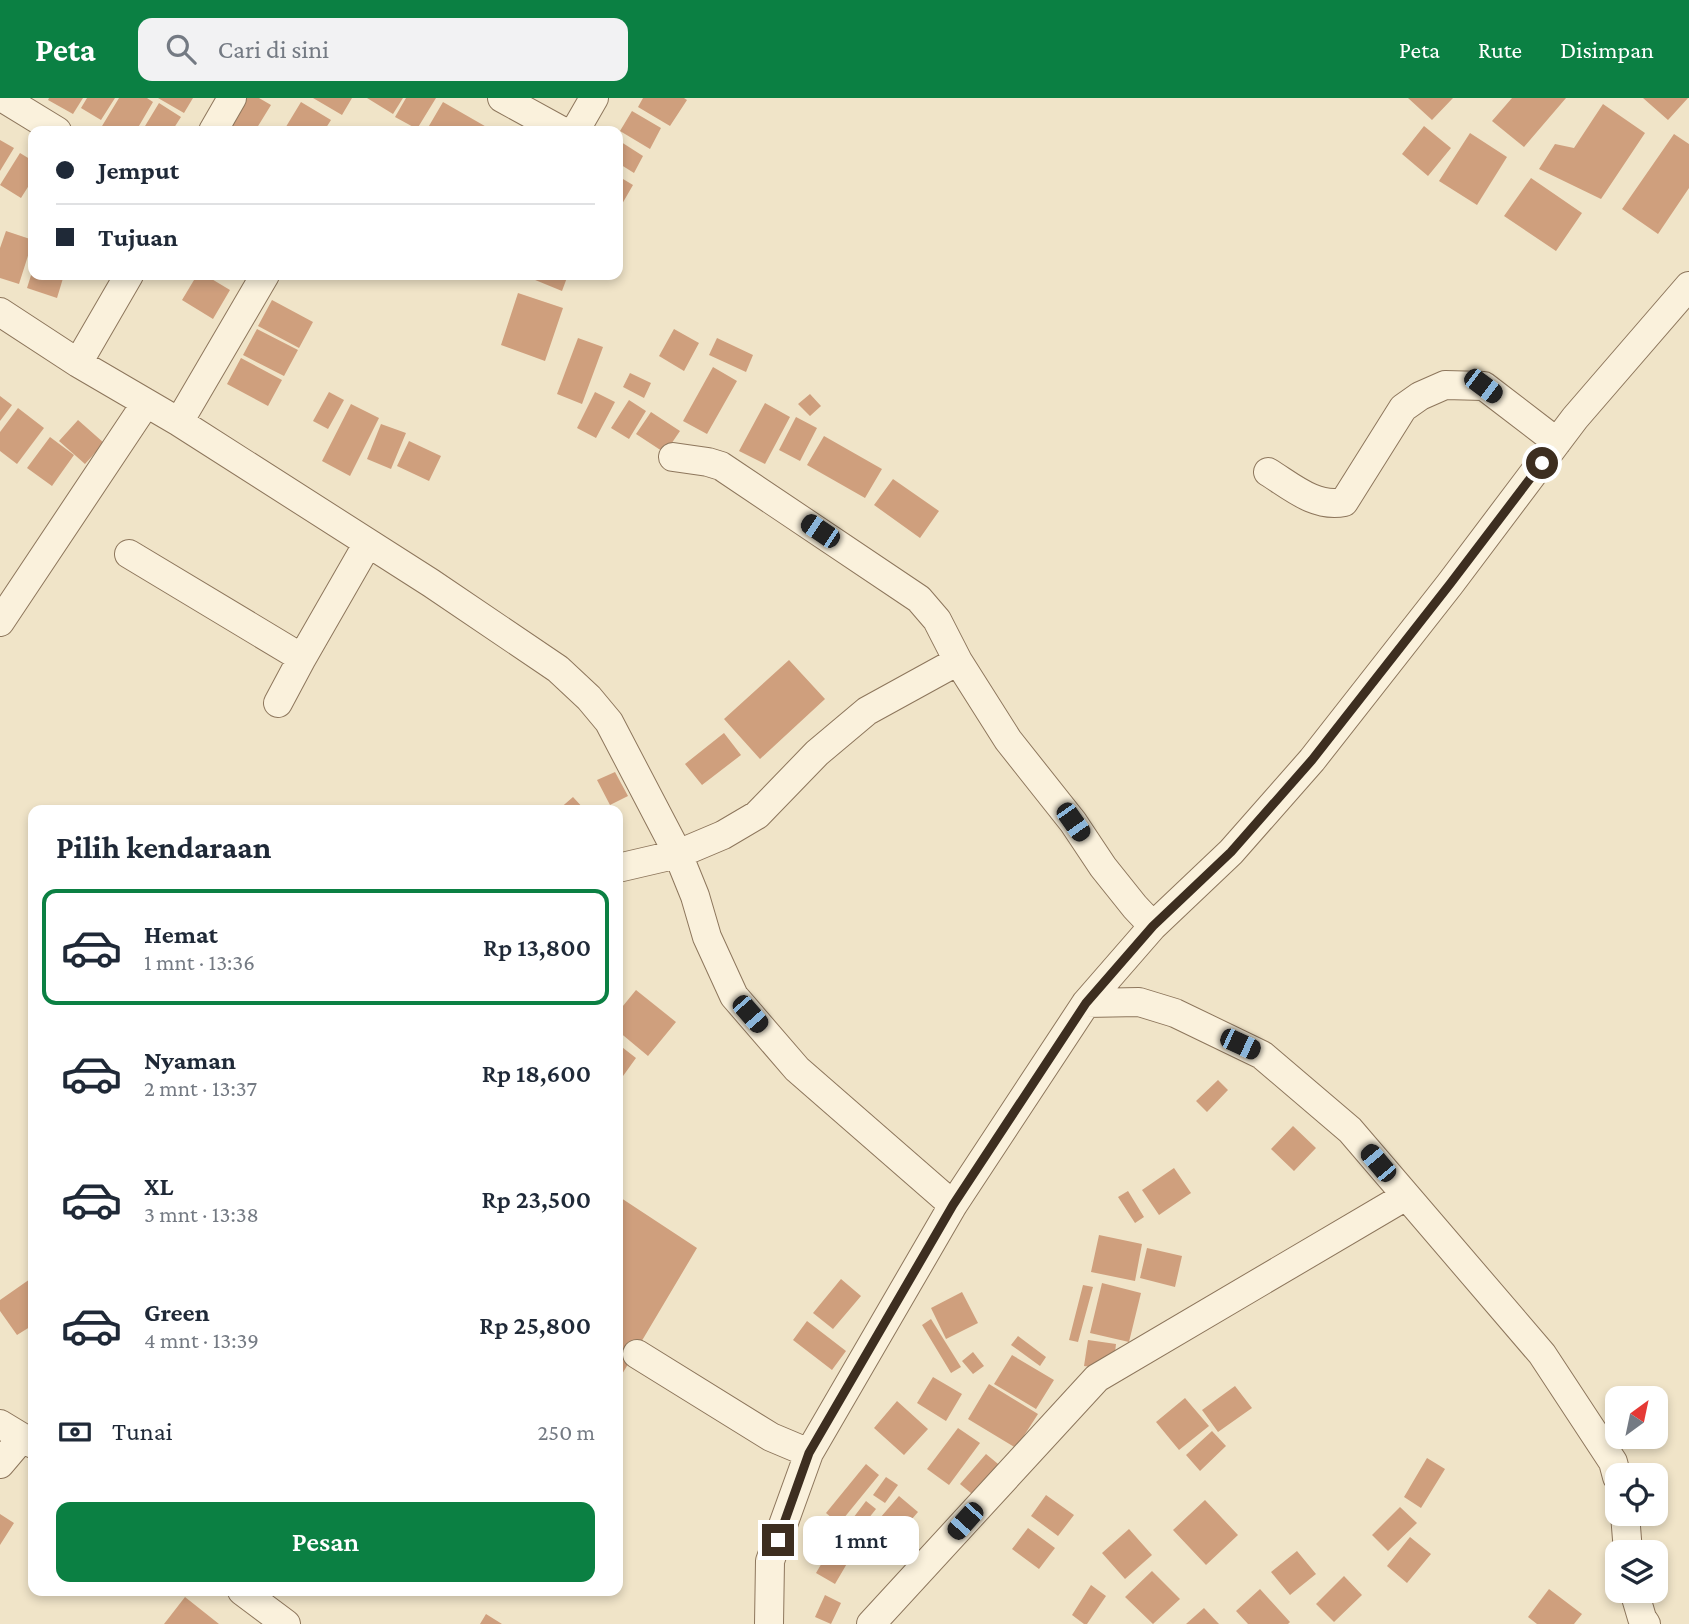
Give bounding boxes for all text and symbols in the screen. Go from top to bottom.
search box [138,18,628,81]
icon: search [162,30,200,68]
text: Peta [35,31,96,68]
text: Cari di sini [218,35,329,64]
text: Peta [1399,36,1440,63]
text: Rute [1478,36,1522,63]
text: Disimpan [1560,36,1654,63]
text: Jemput [98,156,179,185]
text: Tujuan [98,223,178,252]
car [1460,365,1507,407]
route start [1526,447,1558,479]
car [797,511,844,551]
car [1053,799,1094,845]
text: Pilih kendaraan [56,829,271,865]
icon: car [60,916,123,979]
text: Hemat [144,920,218,949]
text: Rp 13,800 [483,933,591,962]
text: 1 mnt · 13:36 [144,949,255,975]
car [729,991,772,1037]
car [1217,1026,1264,1062]
icon: car [60,1042,123,1105]
text: Nyaman [144,1046,236,1075]
text: Rp 18,600 [482,1059,591,1088]
text: 2 mnt · 13:37 [144,1075,257,1101]
car [1357,1140,1400,1186]
icon: car [60,1168,123,1231]
text: XL [144,1172,173,1201]
text: Rp 23,500 [481,1185,591,1214]
text: 3 mnt · 13:38 [144,1201,259,1227]
icon: car [60,1294,123,1357]
text: Green [144,1298,210,1327]
text: Rp 25,800 [479,1311,591,1340]
text: 4 mnt · 13:39 [144,1327,259,1353]
north arrow [1605,1386,1668,1449]
map controls [1605,1386,1668,1603]
icon: cash [56,1413,94,1451]
text: Tunai [112,1417,173,1446]
text: 250 m [537,1419,595,1445]
button: locate [1605,1463,1668,1526]
car [944,1498,987,1544]
button: Pesan [56,1502,595,1582]
callout: 1 mnt [802,1516,918,1564]
route end [762,1524,794,1556]
text: 1 mnt [835,1527,887,1553]
button: layers [1605,1540,1668,1603]

